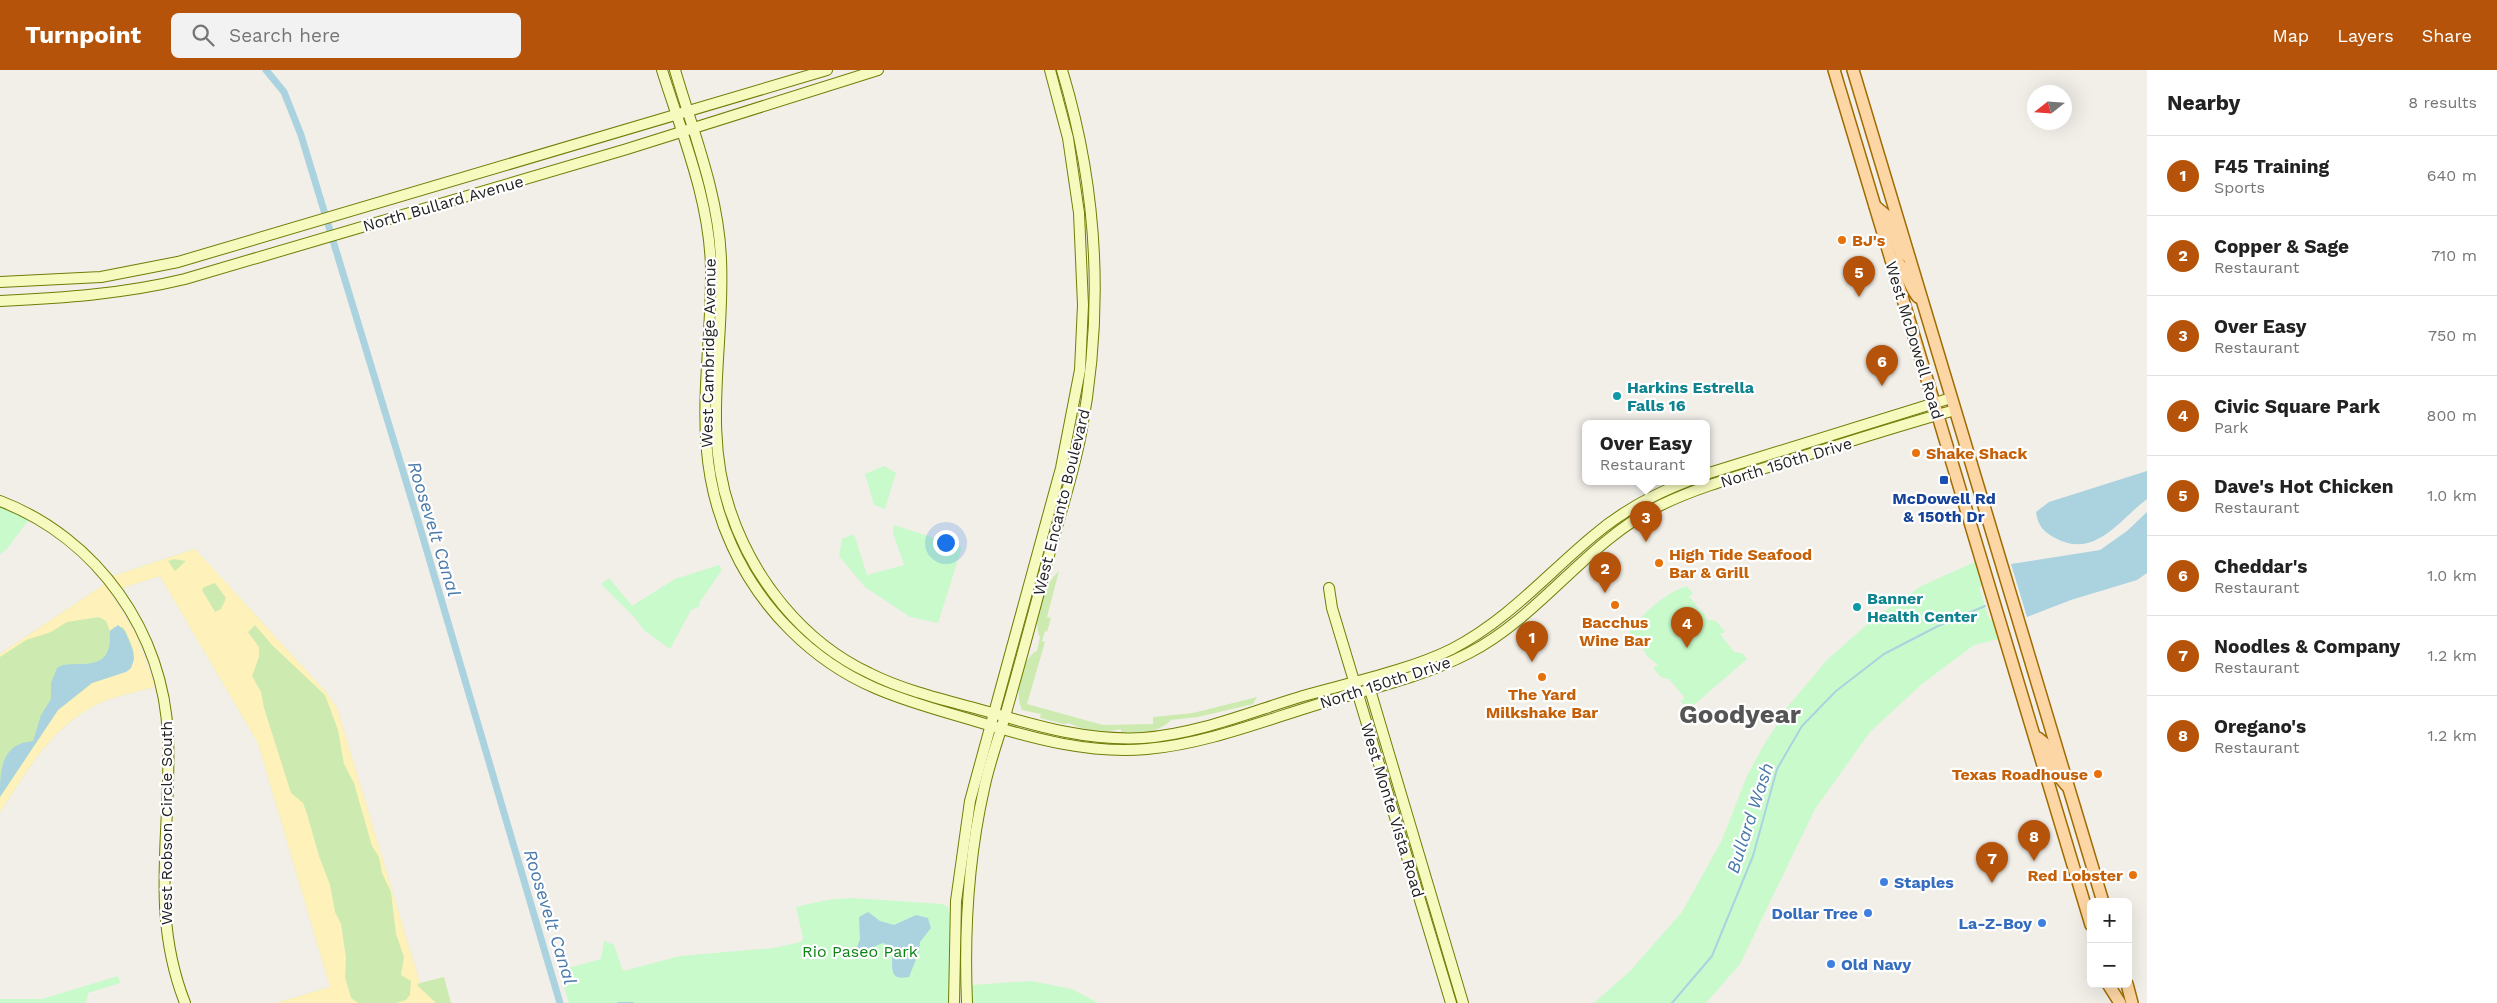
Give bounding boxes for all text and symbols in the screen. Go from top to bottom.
search box [171,13,521,58]
text: Turnpoint [25,21,141,49]
icon: search [189,21,217,49]
text: Search here [229,24,340,47]
text: Map [2272,25,2309,46]
text: Layers [2337,25,2394,46]
text: Share [2422,25,2472,46]
north arrow [2027,85,2072,130]
text: Nearby [2167,90,2240,115]
text: 8 results [2408,93,2477,112]
text: F45 Training [2214,155,2329,178]
text: 1 [2180,166,2186,185]
text: 640 m [2427,166,2477,185]
street label: North Bullard Avenue [361,171,526,236]
text: Sports [2214,178,2265,197]
place label: BJ's [1852,231,1886,250]
marker: BJ's [1836,234,1848,246]
text: Copper & Sage [2214,235,2349,258]
text: 2 [2178,246,2188,265]
text: 710 m [2431,246,2477,265]
pin: 5 [1843,256,1875,297]
street label: West Cambridge Avenue [697,258,720,448]
text: Restaurant [2214,258,2300,277]
street label: West McDowell Road [1881,259,1948,421]
text: Over Easy [2214,315,2306,338]
text: 3 [2178,326,2188,345]
text: 750 m [2428,326,2477,345]
text: Restaurant [2214,338,2300,357]
pin: 6 [1866,345,1898,386]
place label: Harkins Estrella Falls 16 [1627,378,1755,415]
marker: Harkins Estrella Falls 16 [1611,390,1623,402]
text: Civic Square Park [2214,395,2380,418]
text: 4 [2178,406,2188,425]
text: 800 m [2427,406,2477,425]
street label: West Encanto Boulevard [1029,407,1094,597]
text: Park [2214,418,2248,437]
popup [1582,420,1710,485]
text: Over Easy [1600,432,1692,455]
street label: North 150th Drive [1718,433,1854,491]
place label: Shake Shack [1926,444,2027,463]
marker: Shake Shack [1910,447,1922,459]
text: Restaurant [1600,455,1685,474]
water label: Roosevelt Canal [404,459,465,599]
marker: McDowell Rd & 150th Dr [1938,474,1950,486]
text: Dave's Hot Chicken [2214,475,2394,498]
text: 5 [2178,486,2188,505]
text: 1.0 km [2427,486,2477,505]
place label: McDowell Rd & 150th Dr [1892,489,1996,526]
text: Restaurant [2214,498,2300,517]
pin: 3 [1630,501,1662,542]
your location [933,530,959,556]
place label: High Tide Seafood Bar & Grill [1669,545,1812,582]
pin: 2 [1589,552,1621,593]
text: Cheddar's [2214,555,2308,578]
marker: High Tide Seafood Bar & Grill [1653,557,1665,569]
text: 6 [2178,566,2188,585]
text: 1.0 km [2427,566,2477,585]
text: Restaurant [2214,578,2300,597]
place label: Banner Health Center [1867,589,1977,626]
marker: Bacchus Wine Bar [1609,599,1621,611]
marker: Banner Health Center [1851,601,1863,613]
pin: 4 [1671,607,1703,648]
place label: Bacchus Wine Bar [1579,613,1651,650]
pin: 1 [1516,621,1548,662]
text: Noodles & Company [2214,635,2400,658]
text: 7 [2178,646,2188,665]
text: 1.2 km [2427,646,2477,665]
street label: North 150th Drive [1317,652,1453,713]
text: Restaurant [2214,658,2300,677]
marker: The Yard Milkshake Bar [1536,671,1548,683]
place label: The Yard Milkshake Bar [1486,685,1598,722]
district label: Goodyear [1679,699,1802,729]
text: Oregano's [2214,715,2306,738]
street label: West Robson Circle South [157,721,176,925]
street label: West Monte Vista Road [1357,721,1428,900]
text: 8 [2178,726,2188,745]
text: 1.2 km [2427,726,2477,745]
text: Restaurant [2214,738,2300,757]
water label: Bullard Wash [1722,760,1777,876]
place label: Texas Roadhouse [1952,765,2088,784]
marker: Texas Roadhouse [2092,768,2104,780]
pin: 8 [2018,820,2050,861]
pin: 7 [1976,842,2008,883]
water label: Roosevelt Canal [520,847,581,987]
place label: Red Lobster [2027,866,2123,885]
marker: Red Lobster [2127,869,2139,881]
place label: Staples [1894,873,1954,892]
marker: Staples [1878,876,1890,888]
map controls [2087,898,2132,988]
button: + [2087,898,2132,943]
place label: Dollar Tree [1771,904,1858,923]
marker: Dollar Tree [1862,907,1874,919]
place label: La-Z-Boy [1958,914,2033,933]
marker: La-Z-Boy [2036,917,2048,929]
park label: Rio Paseo Park [802,942,918,961]
button: − [2087,943,2132,988]
place label: Old Navy [1841,955,1912,974]
marker: Old Navy [1825,958,1837,970]

